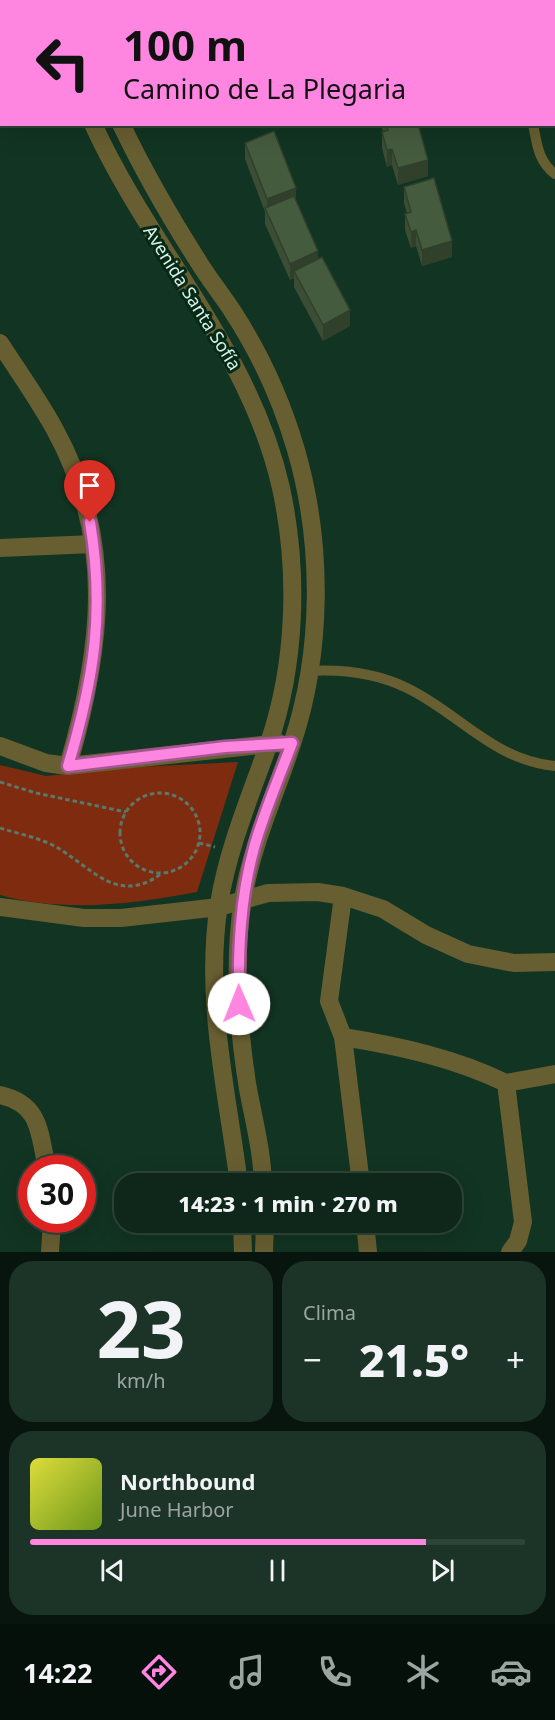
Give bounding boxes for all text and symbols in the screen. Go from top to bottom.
text: 100 m [123,16,247,73]
icon: left [24,24,102,102]
text: Camino de La Plegaria [123,70,406,107]
street label: Avenida Santa Sofía [139,221,247,374]
pin [64,460,115,522]
icon: arrive [73,469,106,502]
position arrow [207,972,271,1036]
speed limit sign: 30 [18,1155,96,1233]
text: 14:23 · 1 min · 270 m [178,1188,398,1218]
text: 23 [96,1275,186,1381]
text: Clima [303,1299,356,1326]
text: 21.5° [359,1329,469,1390]
text: − [303,1337,322,1382]
text: + [506,1337,525,1382]
text: km/h [116,1367,166,1394]
text: Northbound [120,1466,255,1496]
text: June Harbor [120,1496,234,1523]
icon: previous [96,1554,129,1587]
icon: pause [261,1554,294,1587]
icon: next [426,1554,459,1587]
icon: directions [138,1651,180,1693]
icon: music [226,1651,268,1693]
icon: phone [314,1651,356,1693]
icon: climate [402,1651,444,1693]
icon: car [490,1651,532,1693]
text: 14:22 [23,1654,92,1691]

